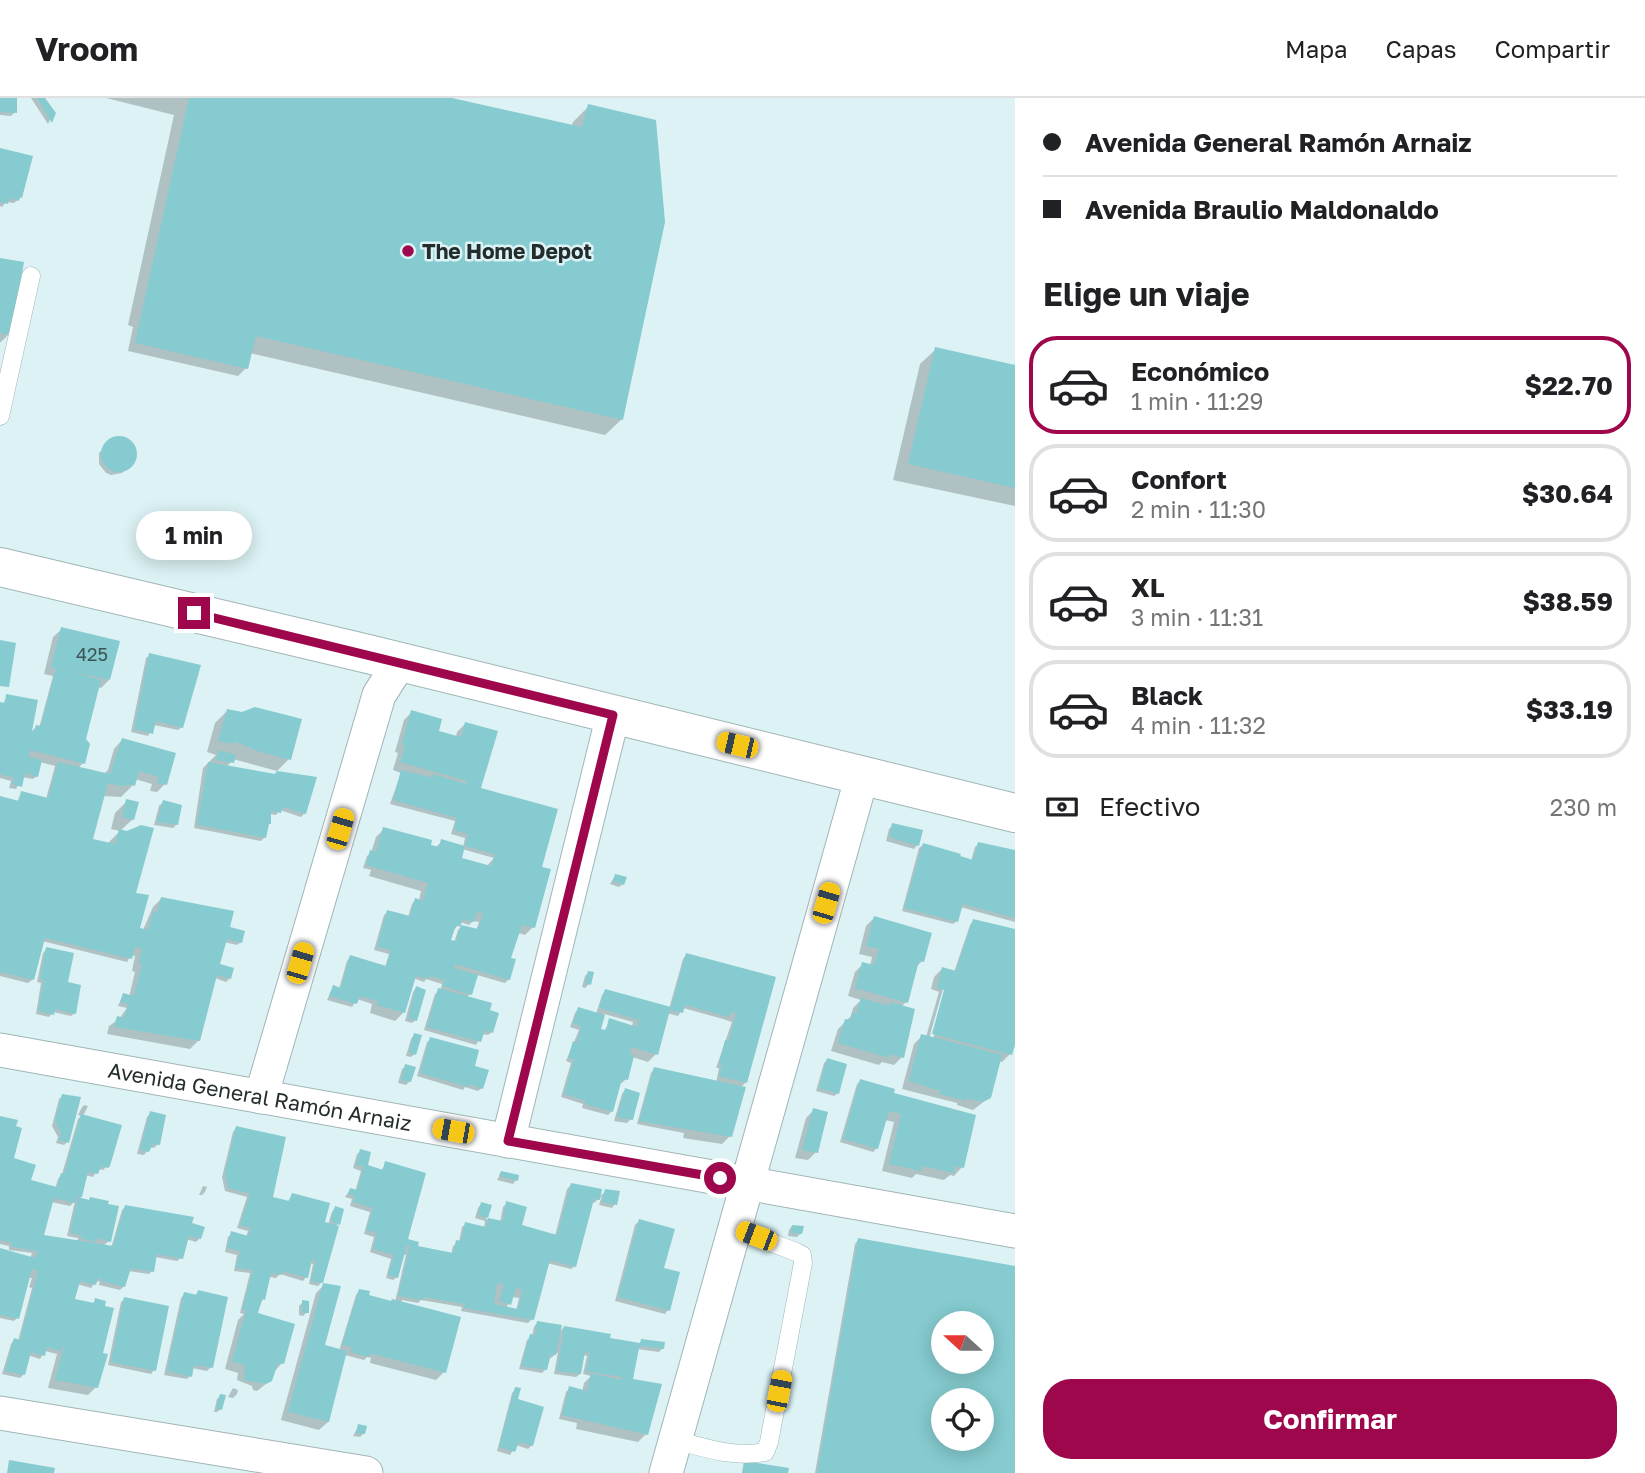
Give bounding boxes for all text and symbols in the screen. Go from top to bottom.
text: Vroom [35,29,138,68]
text: Mapa [1285,34,1348,63]
text: Capas [1386,34,1456,63]
text: Compartir [1494,34,1610,63]
text: Avenida General Ramón Arnaiz [1085,127,1472,158]
text: Avenida Braulio Maldonaldo [1085,194,1439,225]
place label: The Home Depot [422,238,592,264]
marker: The Home Depot [400,243,416,259]
text: Elige un viaje [1043,275,1250,313]
icon: car [1047,354,1110,417]
text: Económico [1131,356,1269,387]
text: $22.70 [1524,370,1613,401]
text: 1 min · 11:29 [1131,387,1263,415]
icon: car [1047,462,1110,525]
text: Confort [1131,464,1227,495]
text: $30.64 [1522,478,1613,509]
text: 2 min · 11:30 [1131,495,1266,523]
callout: 1 min [136,512,252,560]
text: 1 min [165,521,223,549]
icon: car [1047,570,1110,633]
text: XL [1131,572,1165,603]
text: $38.59 [1522,586,1613,617]
route end [178,597,210,629]
text: 3 min · 11:31 [1131,603,1263,631]
house number: 425 [76,643,108,665]
icon: car [1047,678,1110,741]
text: Black [1131,680,1203,711]
text: $33.19 [1526,694,1613,725]
text: 4 min · 11:32 [1131,711,1266,739]
car [715,730,760,760]
icon: cash [1043,788,1081,826]
text: Efectivo [1099,791,1200,822]
text: 230 m [1550,793,1617,821]
car [325,806,356,852]
car [811,880,842,926]
car [285,940,316,986]
street label: Avenida General Ramón Arnaiz [106,1057,414,1136]
car [431,1117,476,1145]
route start [704,1162,736,1194]
car [733,1219,780,1253]
north arrow [931,1311,994,1374]
map controls [931,1311,994,1451]
car [765,1368,794,1414]
button: Confirmar [1043,1379,1617,1459]
button: locate [931,1388,994,1451]

